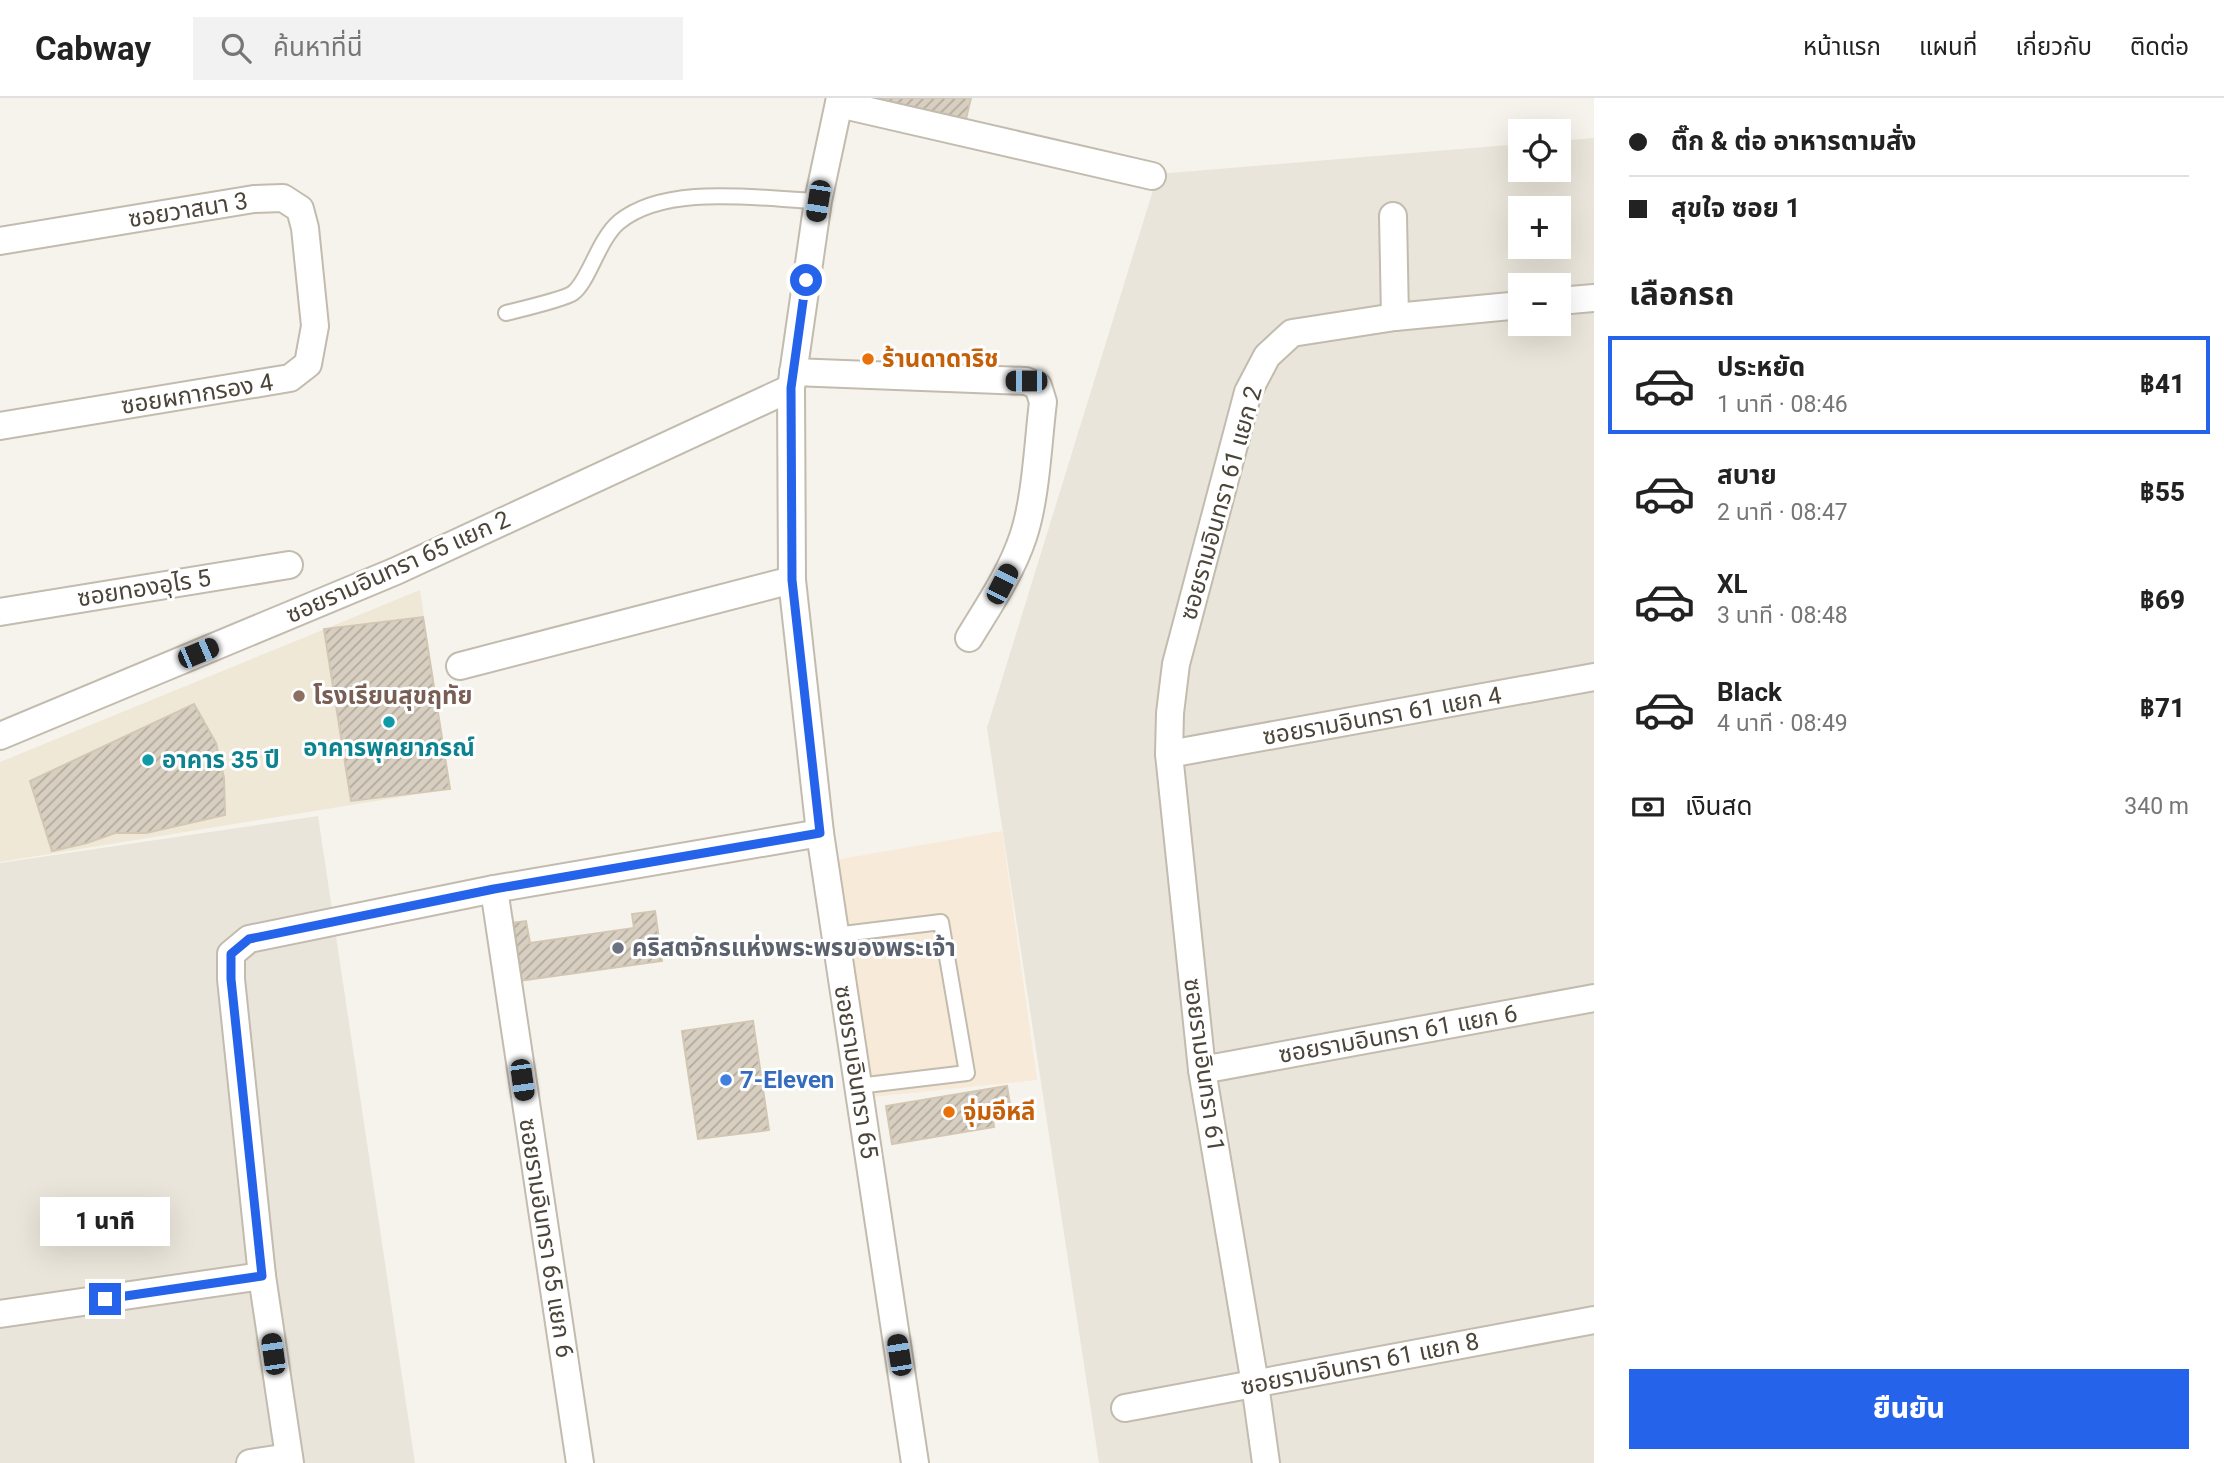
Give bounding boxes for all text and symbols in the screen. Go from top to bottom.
search box [193,17,683,80]
text: Cabway [35,29,151,68]
icon: search [217,29,255,67]
text: ค้นหาที่นี่ [273,32,363,62]
text: หน้าแรก [1803,33,1881,61]
text: แผนที่ [1919,33,1977,61]
text: เกี่ยวกับ [2015,33,2092,61]
text: ติดต่อ [2130,33,2189,61]
map controls [1508,119,1571,336]
button: locate [1508,119,1571,182]
text: ติ๊ก & ต่อ อาหารตามสั่ง [1671,126,1916,156]
car [805,179,832,223]
street label: ซอยวาสนา 3 [126,187,250,233]
text: สุขใจ ซอย 1 [1671,193,1800,223]
button: + [1508,196,1571,259]
route start [790,264,822,296]
button: − [1508,273,1571,336]
text: เลือกรถ [1629,275,1734,313]
place label: ร้านดาดาริช [882,345,999,373]
marker: ร้านดาดาริช [860,351,876,367]
text: ประหยัด [1717,352,1805,382]
icon: car [1633,354,1696,417]
street label: ซอยผกากรอง 4 [119,368,275,420]
text: ฿41 [2140,369,2185,399]
car [1006,371,1048,392]
street label: ซอยรามอินทรา 61 แยก 2 [1174,383,1268,623]
text: 1 นาที · 08:46 [1717,391,1848,418]
text: สบาย [1717,460,1777,490]
icon: car [1633,462,1696,525]
text: ฿55 [2140,477,2185,507]
text: 2 นาที · 08:47 [1717,499,1848,526]
street label: ซอยรามอินทรา 65 แยก 2 [282,505,514,629]
car [984,561,1021,607]
street label: ซอยทองอุไร 5 [75,564,213,613]
text: XL [1717,569,1748,599]
icon: car [1633,570,1696,633]
text: ฿69 [2140,585,2185,615]
text: 3 นาที · 08:48 [1717,602,1848,629]
car [175,635,222,671]
text: Black [1717,677,1782,707]
icon: car [1633,678,1696,741]
street label: ซอยรามอินทรา 61 แยก 4 [1260,681,1504,751]
place label: โรงเรียนสุขฤทัย [313,682,472,711]
marker: โรงเรียนสุขฤทัย [291,688,307,704]
text: ฿71 [2140,693,2185,723]
text: 4 นาที · 08:49 [1717,710,1848,737]
marker: อาคารพุคยาภรณ์ [381,714,397,730]
place label: อาคารพุคยาภรณ์ [303,734,475,763]
place label: อาคาร 35 ปี [162,746,280,774]
marker: อาคาร 35 ปี [140,752,156,768]
icon: cash [1629,788,1667,826]
text: เงินสด [1685,791,1752,821]
text: 340 m [2124,793,2189,820]
place label: คริสตจักรแห่งพระพรของพระเจ้า [632,934,956,962]
marker: คริสตจักรแห่งพระพรของพระเจ้า [610,940,626,956]
street label: ซอยรามอินทรา 61 [1178,976,1230,1154]
street label: ซอยรามอินทรา 65 [828,983,884,1161]
street label: ซอยรามอินทรา 61 แยก 6 [1276,999,1520,1069]
car [509,1058,536,1102]
place label: 7-Eleven [740,1066,834,1094]
marker: 7-Eleven [718,1072,734,1088]
place label: จุ่มอีหลี [963,1098,1035,1127]
marker: จุ่มอีหลี [941,1104,957,1120]
street label: ซอยรามอินทรา 65 แยก 6 [513,1116,579,1360]
callout: 1 นาที [40,1198,170,1246]
text: 1 นาที [75,1208,135,1235]
route end [89,1283,121,1315]
street label: ซอยรามอินทรา 61 แยก 8 [1239,1327,1481,1401]
car [260,1332,287,1376]
car [886,1333,913,1377]
button: ยืนยัน [1629,1369,2189,1449]

